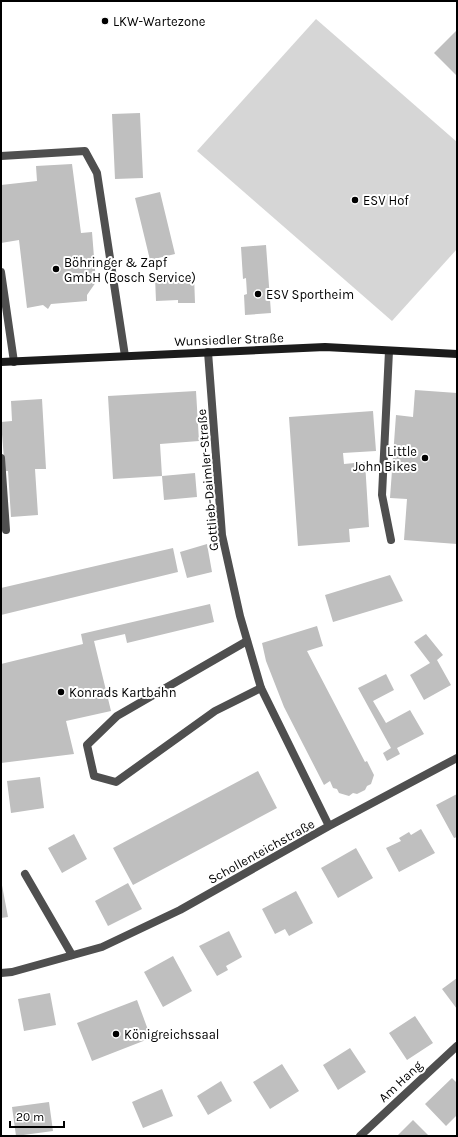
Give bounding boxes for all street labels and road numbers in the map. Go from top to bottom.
street label: Wunsiedler Straße [174,330,284,349]
street label: Gottlieb-Daimler-Straße [194,408,221,551]
street label: Schollenteichstraße [205,816,317,887]
street label: Am Hang [376,1057,426,1105]

